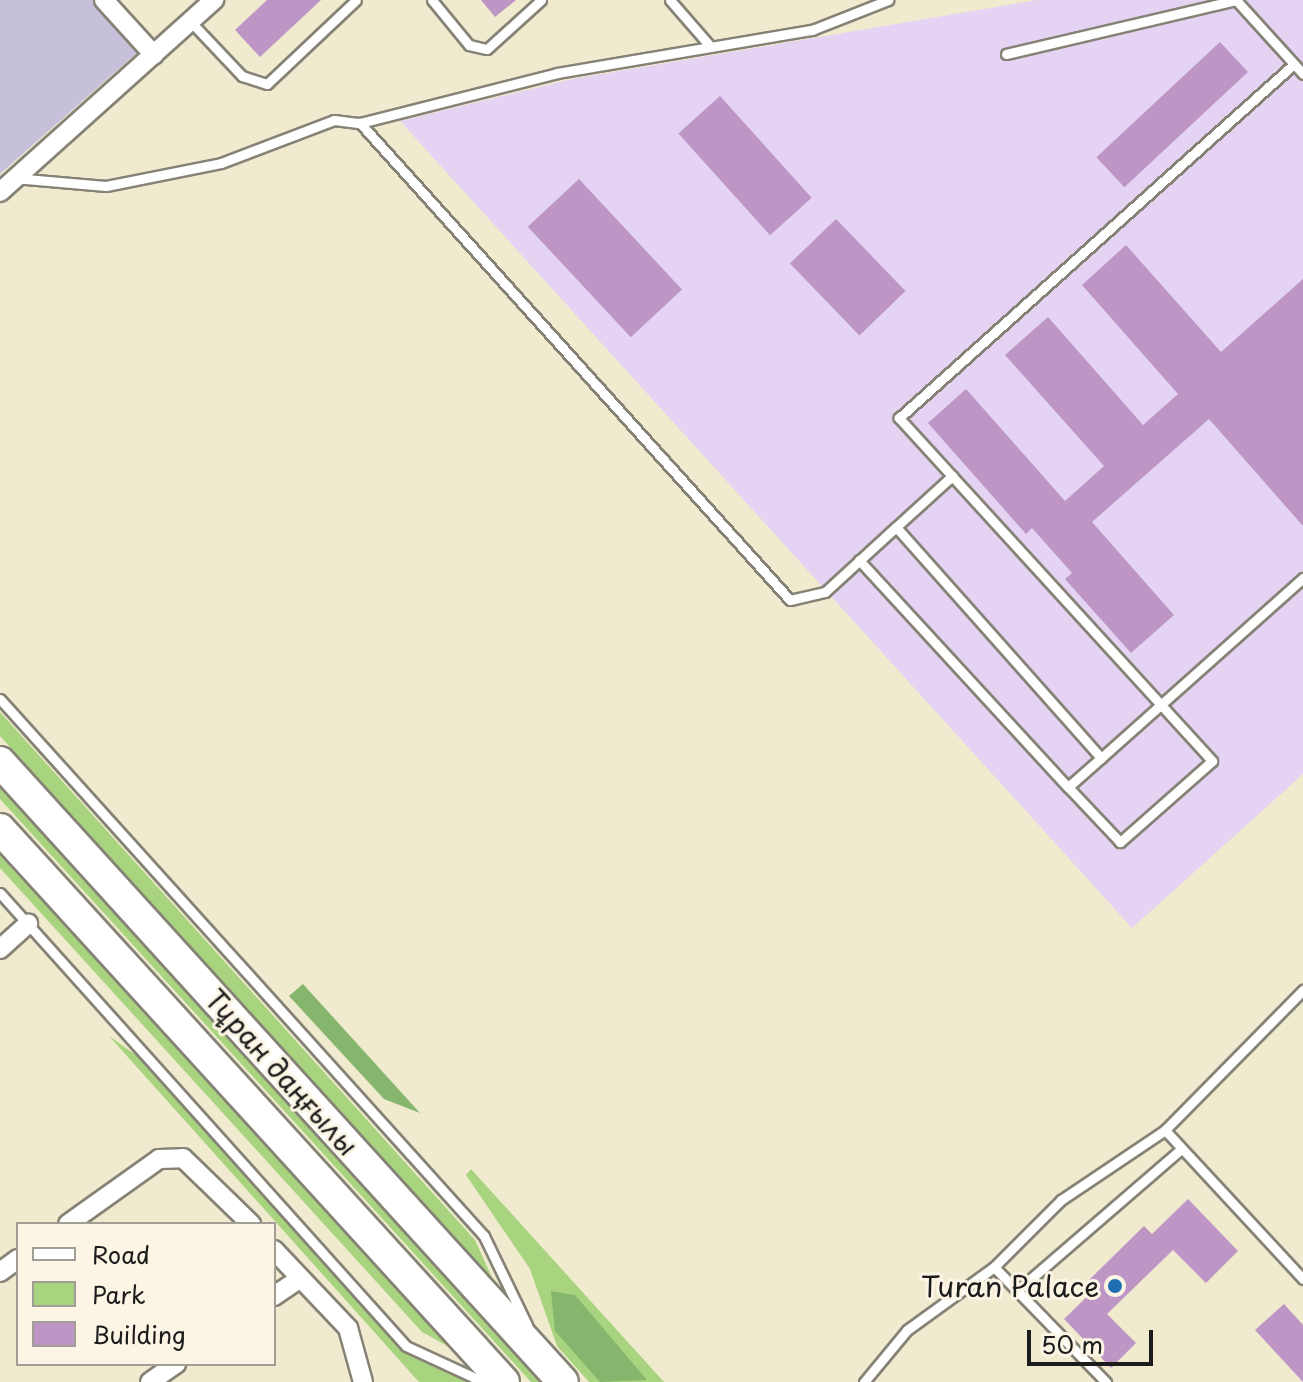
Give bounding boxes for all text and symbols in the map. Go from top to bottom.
street label: Тұран даңғылы [198,982,366,1162]
legend [16,1222,276,1366]
text: Road [92,1236,150,1272]
place label: Turan Palace [921,1269,1099,1303]
text: Park [92,1276,146,1312]
marker: Turan Palace [1106,1277,1124,1295]
scale bar [1031,1314,1157,1364]
text: Building [92,1316,186,1352]
text: 50 m [1041,1326,1103,1362]

